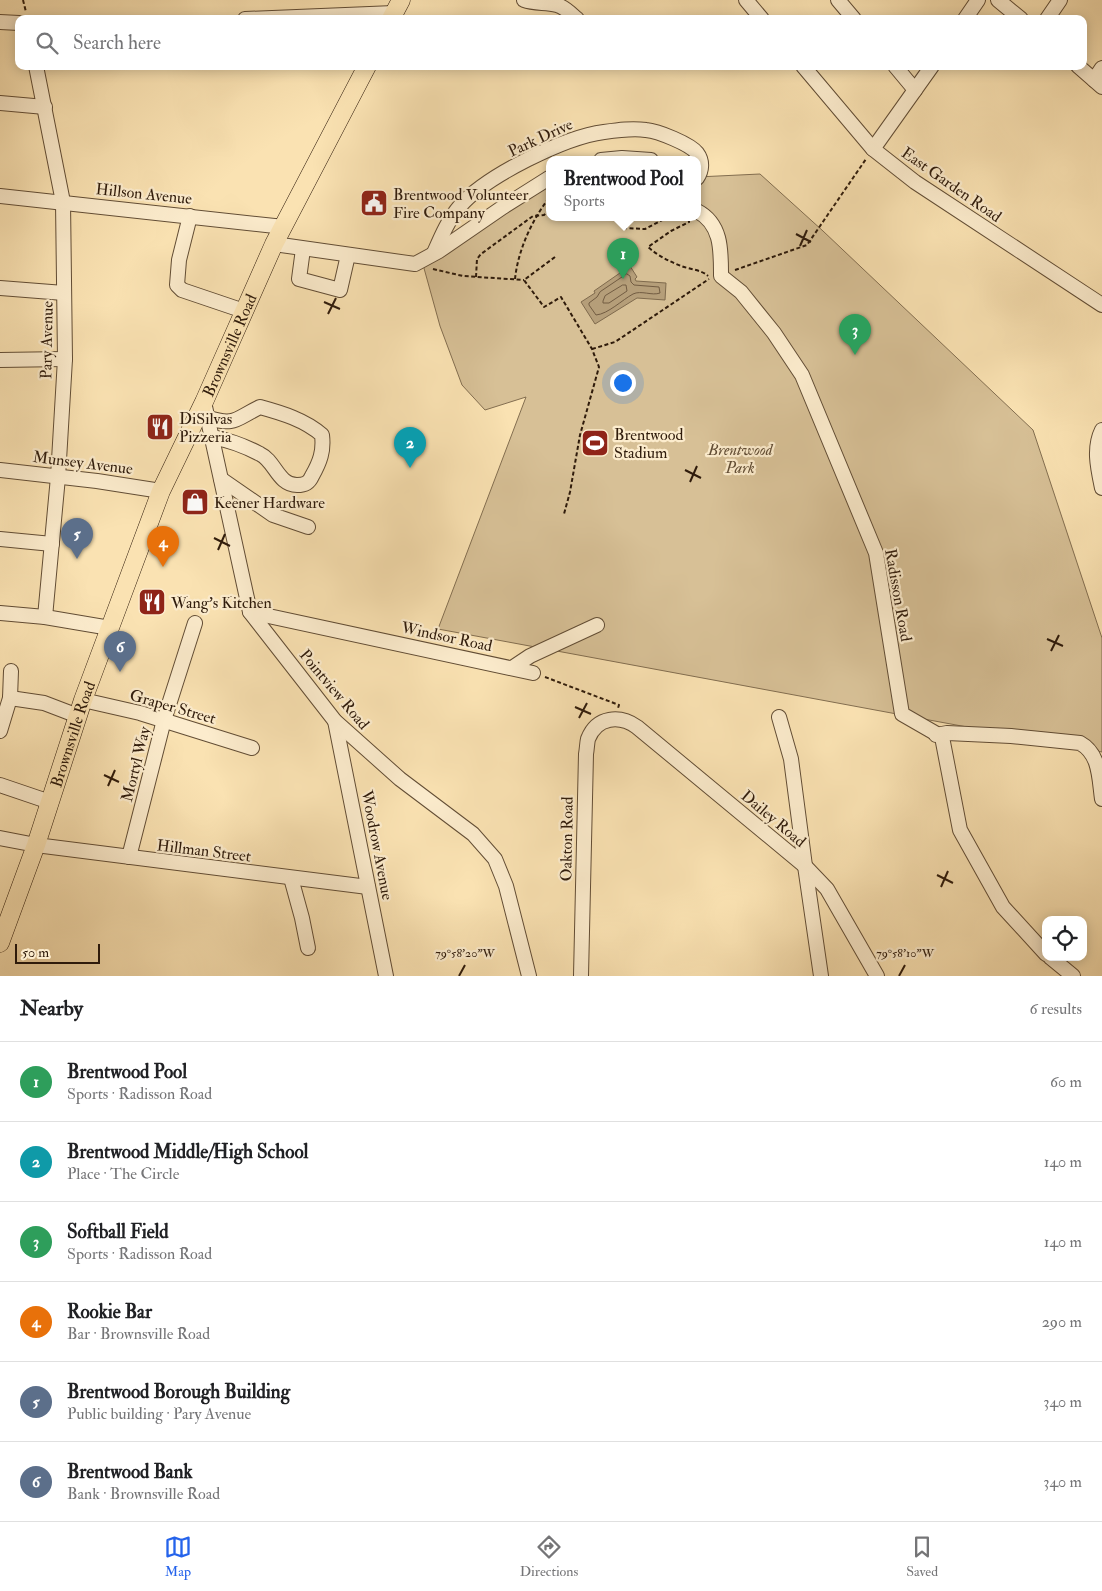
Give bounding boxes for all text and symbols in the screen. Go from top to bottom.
search box [15,15,1087,70]
icon: search [33,29,61,57]
text: Search here [73,31,161,55]
street label: Park Drive [505,114,576,162]
street label: East Garden Road [898,143,1005,227]
popup [546,156,701,221]
text: Brentwood Pool [563,167,684,191]
street label: Hillson Avenue [95,179,193,209]
place label: Brentwood Volunteer Fire Company [393,185,528,224]
public building icon: Brentwood Volunteer Fire Company [359,188,389,218]
text: Sports [563,191,605,211]
pin: 1 [607,238,639,279]
street label: Brownsville Road [199,291,262,400]
street label: Pary Avenue [36,300,58,379]
pin: 3 [839,314,871,355]
your location [610,370,636,396]
place label: DiSilvas Pizzeria [179,409,232,447]
restaurant icon: DiSilvas Pizzeria [145,412,175,442]
place label: Brentwood Stadium [614,425,684,463]
pin: 2 [394,427,426,468]
sports icon: Brentwood Stadium [580,428,610,458]
park label: Brentwood Park [707,440,774,478]
street label: Munsey Avenue [32,447,134,479]
shop icon: Keener Hardware [180,487,210,517]
place label: Keener Hardware [214,493,325,513]
pin: 5 [61,518,93,559]
pin: 4 [147,526,179,567]
street label: Radisson Road [880,547,916,643]
restaurant icon: Wang's Kitchen [137,587,167,617]
place label: Wang's Kitchen [170,593,272,613]
street label: Windsor Road [398,617,494,656]
pin: 6 [104,631,136,672]
street label: Pointview Road [295,645,374,734]
street label: Brownsville Road [46,679,100,790]
street label: Graper Street [127,685,218,730]
street label: Mortyl Way [117,724,155,804]
street label: Dailey Road [737,786,810,852]
street label: Woodrow Avenue [356,788,398,902]
street label: Oakton Road [556,796,578,882]
street label: Hillman Street [156,835,252,867]
map controls [1042,916,1087,961]
button: locate [1042,916,1087,961]
scale bar [15,941,100,964]
text: 50 m [22,944,49,961]
text: 79°58'20"W [435,946,496,961]
text: 79°58'10"W [876,946,935,961]
text: Nearby [20,995,83,1022]
text: 6 results [1030,999,1082,1019]
text: Brentwood Pool [67,1060,187,1084]
text: 1 [33,1072,39,1092]
text: 60 m [1050,1072,1082,1092]
text: Sports · Radisson Road [67,1084,212,1104]
text: Brentwood Middle/High School [67,1140,308,1164]
text: 2 [32,1152,40,1172]
text: 140 m [1044,1152,1082,1172]
text: Place · The Circle [67,1164,179,1184]
text: Softball Field [67,1220,169,1244]
text: 3 [33,1232,39,1252]
text: 140 m [1044,1232,1082,1252]
text: Sports · Radisson Road [67,1244,212,1264]
text: Rookie Bar [67,1300,152,1324]
text: 4 [32,1312,40,1332]
text: 290 m [1042,1312,1082,1332]
text: Bar · Brownsville Road [67,1324,210,1344]
text: Brentwood Borough Building [67,1380,290,1404]
text: 5 [32,1392,40,1412]
text: 340 m [1043,1392,1082,1412]
text: Public building · Pary Avenue [67,1404,251,1424]
text: Brentwood Bank [67,1460,193,1484]
text: 6 [32,1472,40,1492]
text: 340 m [1043,1472,1082,1492]
text: Bank · Brownsville Road [67,1484,220,1504]
tab: Map [164,1533,192,1580]
tab: Directions [520,1533,578,1580]
tab: Saved [906,1533,938,1580]

